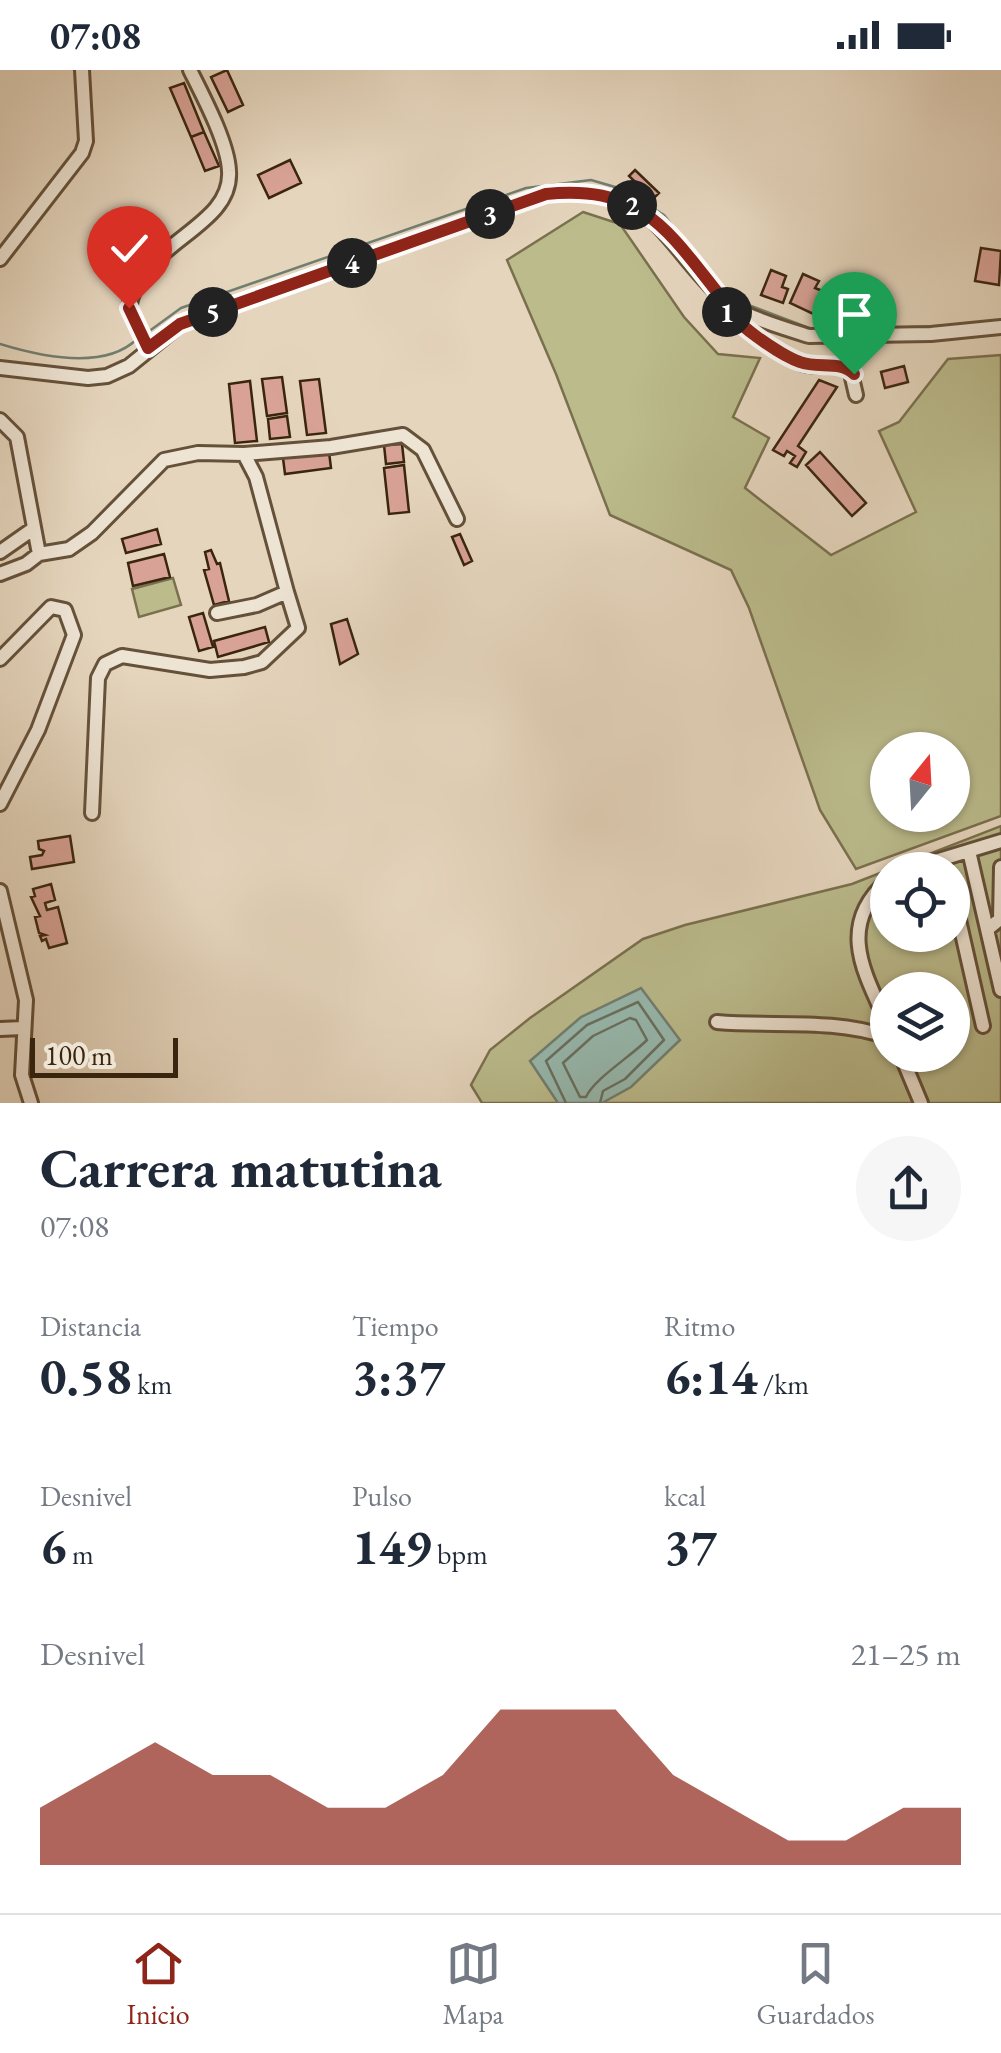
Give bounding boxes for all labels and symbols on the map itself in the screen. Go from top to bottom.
pin: 2 [607,180,657,230]
pin: 3 [465,189,515,239]
pin [87,206,172,309]
pin: 4 [327,238,377,288]
pin [812,272,897,375]
pin: 5 [188,287,238,337]
pin: 1 [702,287,752,337]
north arrow [870,732,970,832]
scale bar [30,1033,178,1078]

